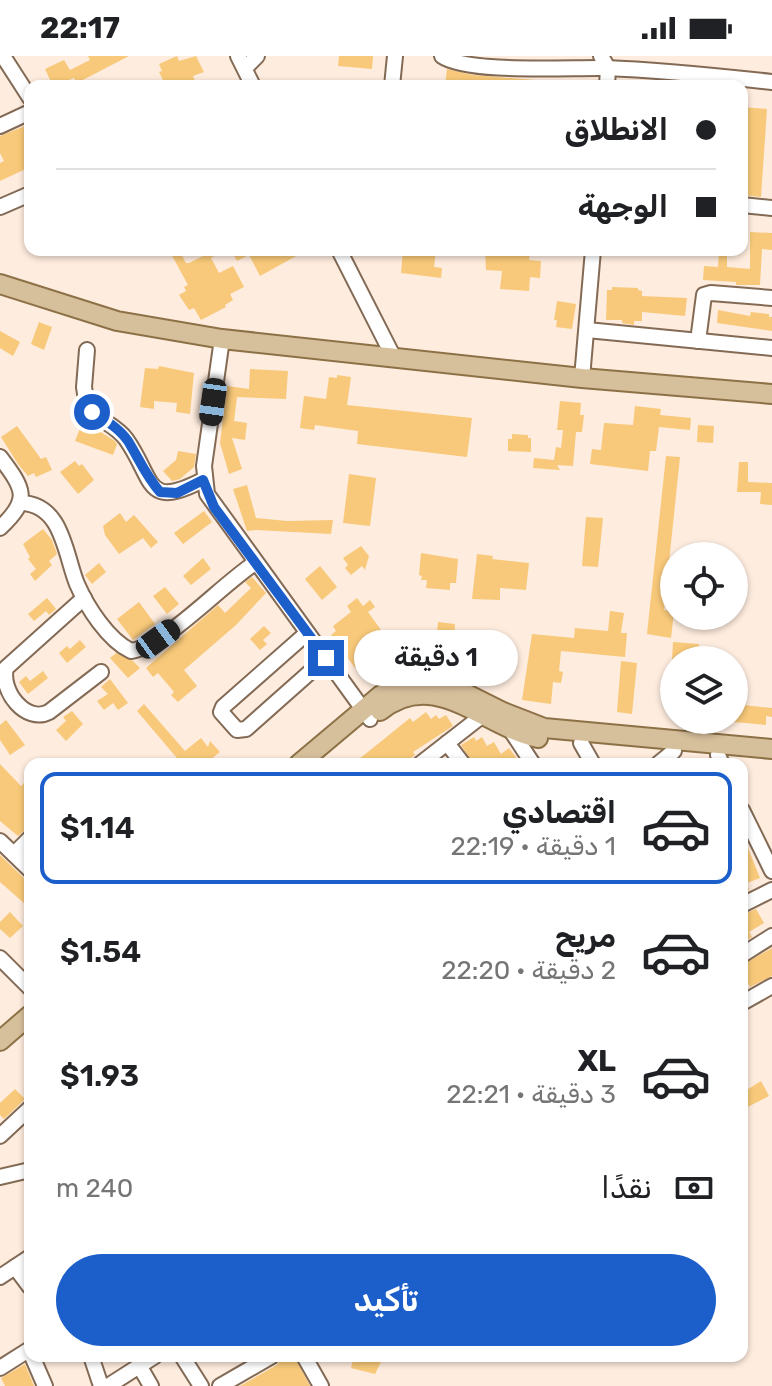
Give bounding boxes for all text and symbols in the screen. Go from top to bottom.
text: 22:17 [40,10,120,46]
text: الانطلاق [564,112,668,148]
text: الوجهة [578,189,668,225]
car [198,377,228,427]
route start [74,394,110,430]
map controls [660,542,748,734]
button: locate [660,542,748,630]
car [132,615,184,663]
callout: 1 دقيقة [354,630,518,686]
route end [308,640,344,676]
text: 1 دقيقة [394,642,478,673]
button: layers [660,646,748,734]
icon: car [640,792,712,864]
text: اقتصادي [502,795,616,831]
text: $1.14 [60,810,135,846]
text: 1 دقيقة · 22:19 [451,831,616,862]
icon: car [640,916,712,988]
text: مريح [555,919,616,955]
text: $1.54 [60,934,141,970]
text: 2 دقيقة · 22:20 [441,955,616,986]
icon: car [640,1040,712,1112]
text: XL [577,1043,616,1079]
text: $1.93 [60,1058,139,1094]
text: 3 دقيقة · 22:21 [446,1079,616,1110]
icon: cash [672,1166,716,1210]
text: نقدًا [601,1170,652,1206]
text: 240 m [56,1173,133,1204]
button: تأكيد [56,1254,716,1346]

